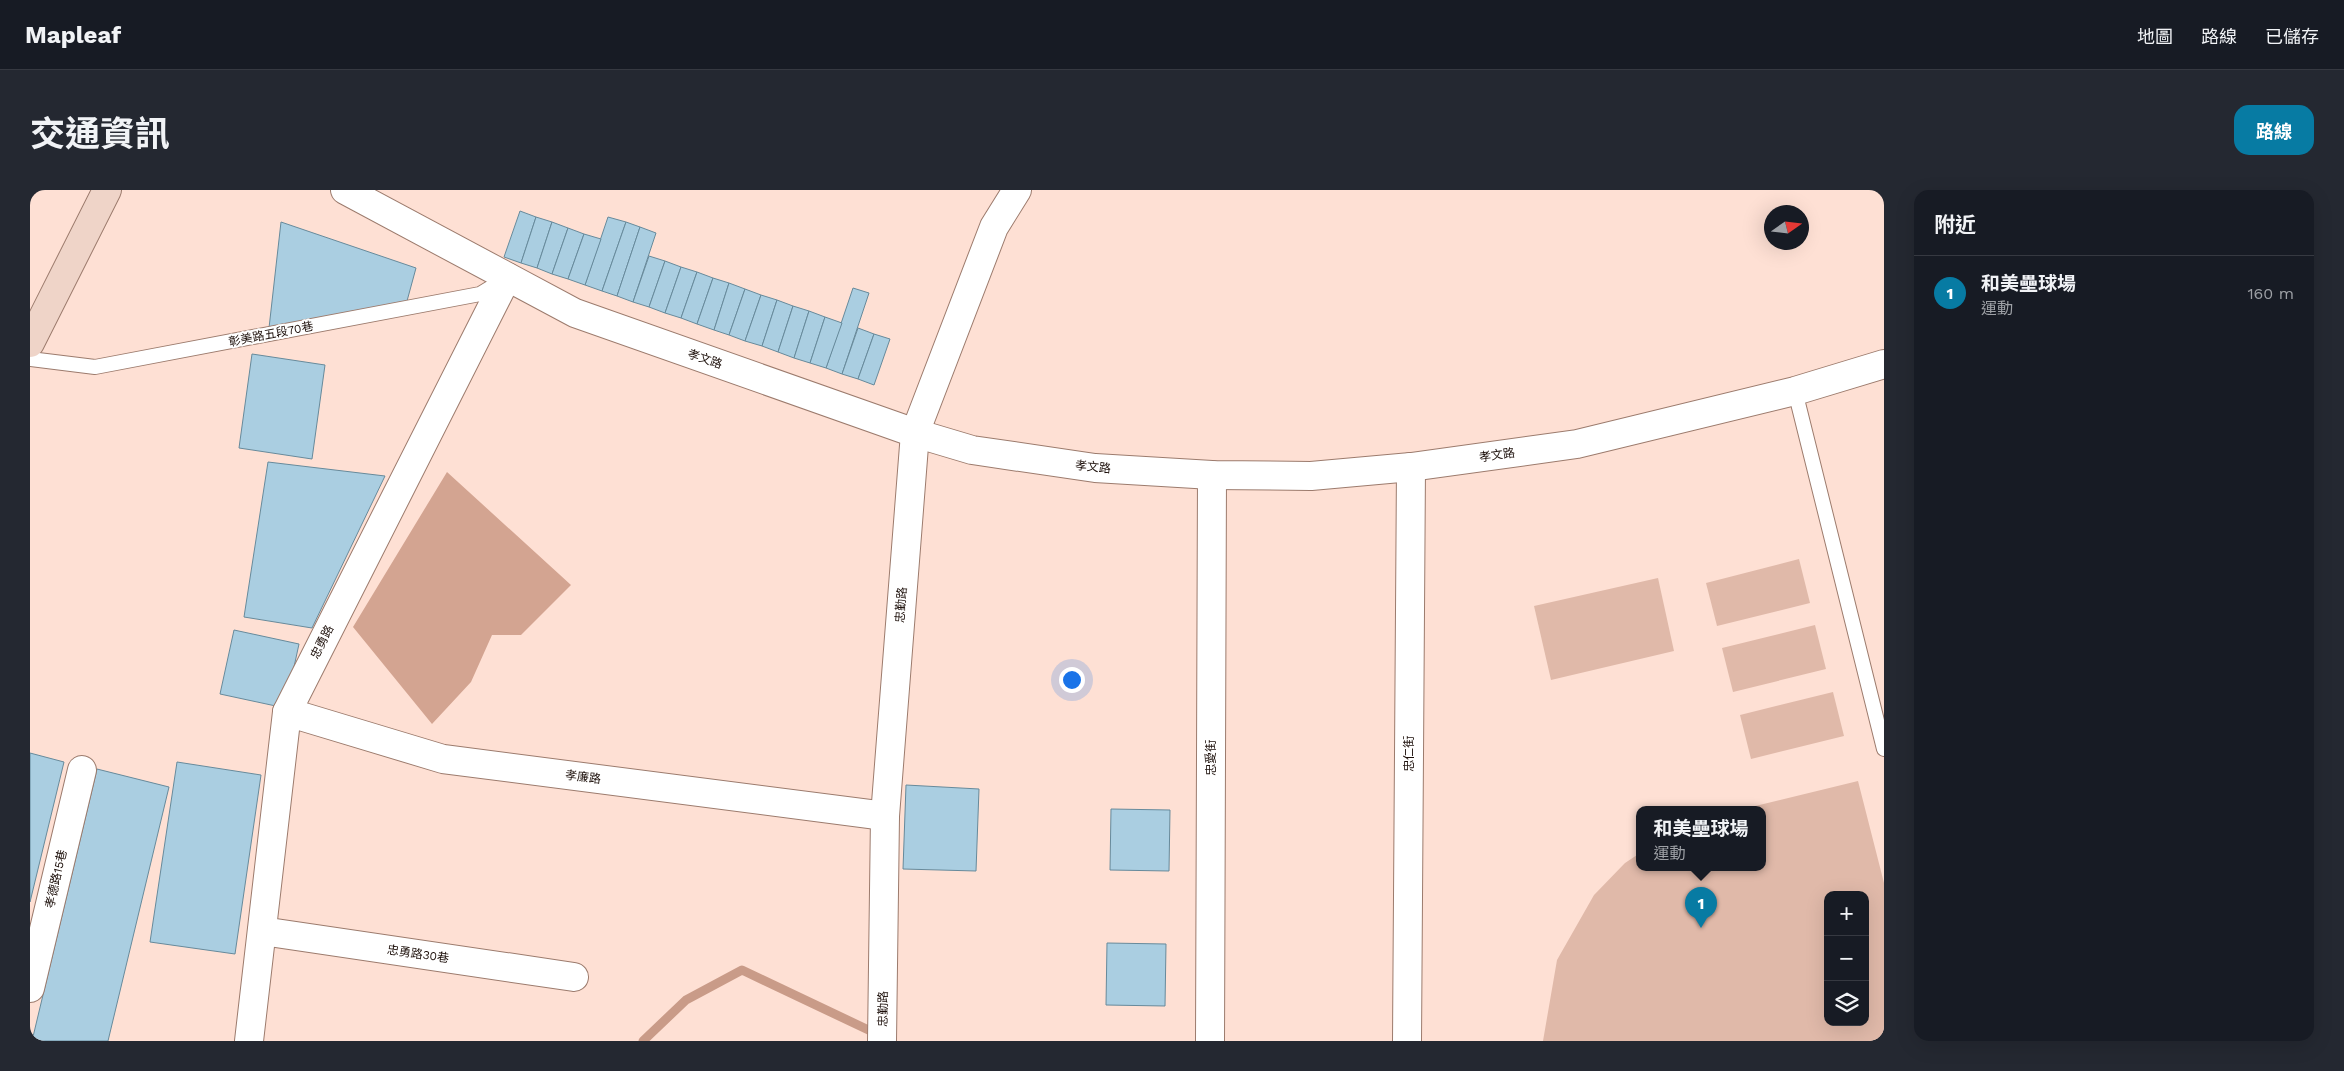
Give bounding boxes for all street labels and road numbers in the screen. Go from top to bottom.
street label: 彰美路五段70巷 [227,319,315,349]
street label: 孝文路 [686,347,724,371]
street label: 孝文路 [1478,446,1516,464]
street label: 孝文路 [1074,458,1112,476]
street label: 忠勤路 [893,587,909,623]
street label: 忠勇路 [308,623,336,661]
street label: 忠仁街 [1402,736,1416,772]
street label: 忠愛街 [1204,740,1218,776]
street label: 孝廉路 [564,768,602,786]
street label: 孝德路15巷 [42,848,70,910]
street label: 忠勇路30巷 [386,943,450,965]
street label: 忠勤路 [876,991,890,1027]

